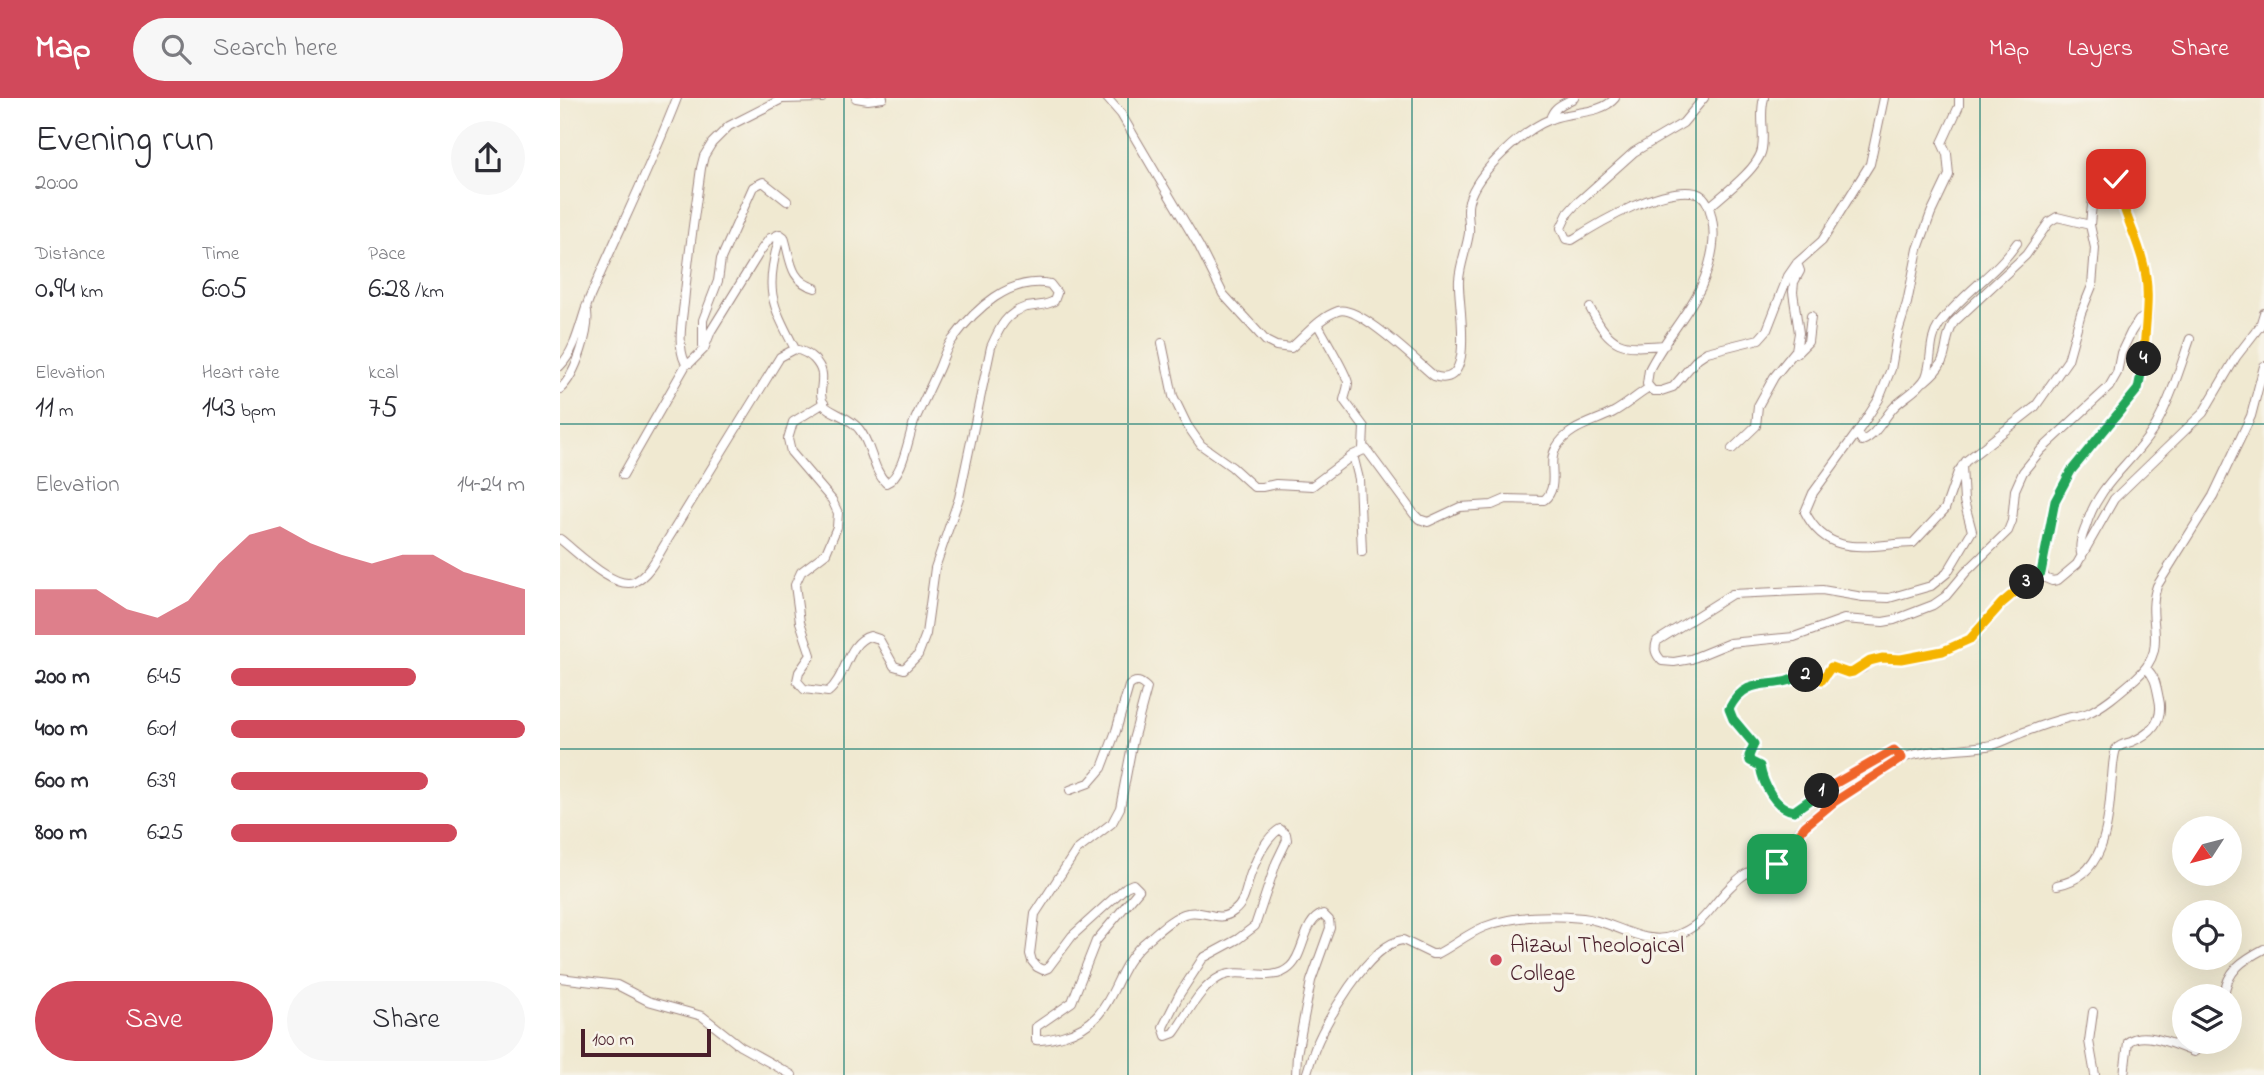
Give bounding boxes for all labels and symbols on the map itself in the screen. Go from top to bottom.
pin [2086,149,2146,209]
pin: 4 [2126,342,2162,376]
pin: 3 [2010,564,2044,600]
pin: 2 [1788,658,1824,692]
pin: 1 [1804,774,1840,808]
north arrow [2172,816,2242,886]
pin [1747,834,1807,894]
place label: Aizawl Theological College [1510,929,1684,992]
marker: Aizawl Theological College [1488,952,1504,968]
scale bar [581,1026,710,1058]

